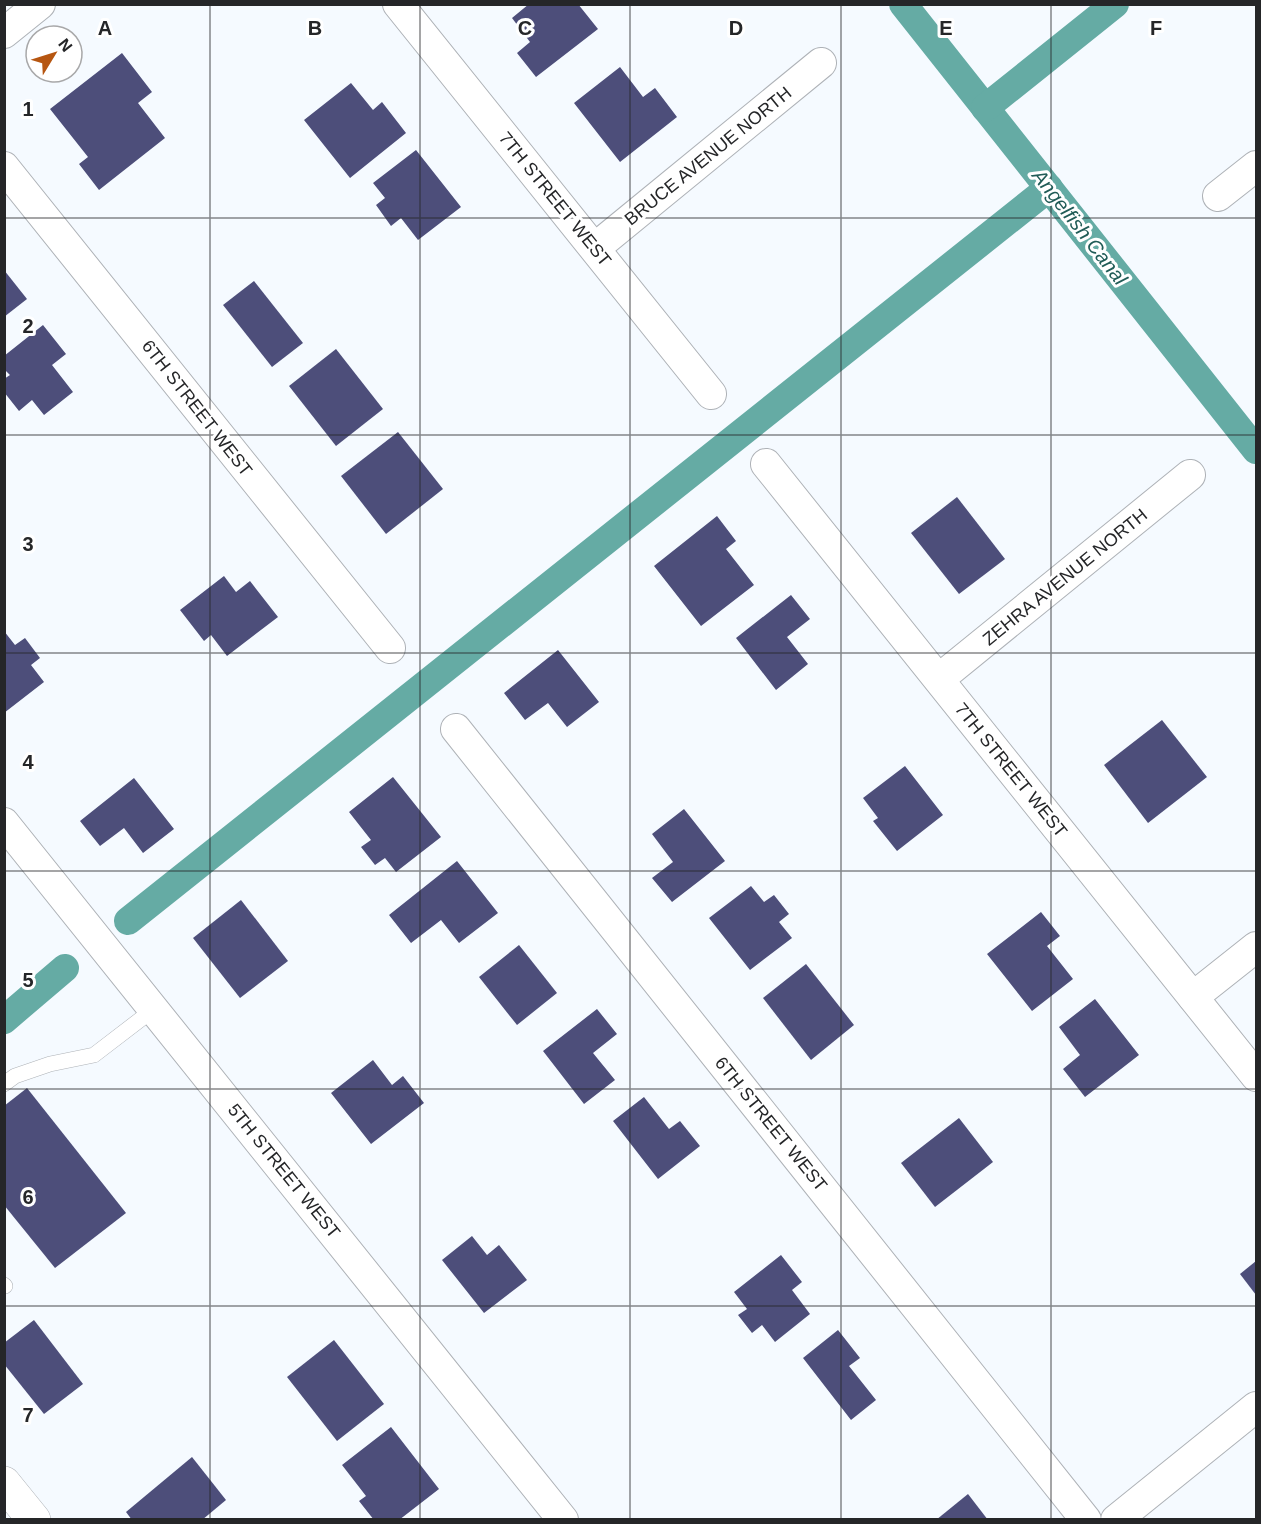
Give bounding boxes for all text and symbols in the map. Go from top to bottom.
text: A [98,17,112,39]
text: B [308,17,322,39]
text: C [518,17,532,39]
text: D [729,17,743,39]
text: E [939,17,953,39]
text: F [1150,17,1162,39]
north arrow [24,24,84,84]
text: N [55,35,76,55]
street label: BRUCE AVENUE NORTH [621,83,795,229]
text: 1 [22,98,34,120]
street label: 7TH STREET WEST [495,128,615,270]
water label: Angelfish Canal [1028,164,1132,289]
text: 2 [22,315,34,337]
street label: 6TH STREET WEST [138,336,256,480]
street label: ZEHRA AVENUE NORTH [979,505,1151,649]
text: 3 [22,533,34,555]
street label: 7TH STREET WEST [951,699,1071,841]
text: 4 [22,751,34,773]
text: 5 [22,969,34,991]
street label: 6TH STREET WEST [711,1053,831,1195]
street label: 5TH STREET WEST [224,1100,344,1242]
text: 6 [22,1186,34,1208]
text: 7 [22,1404,34,1426]

